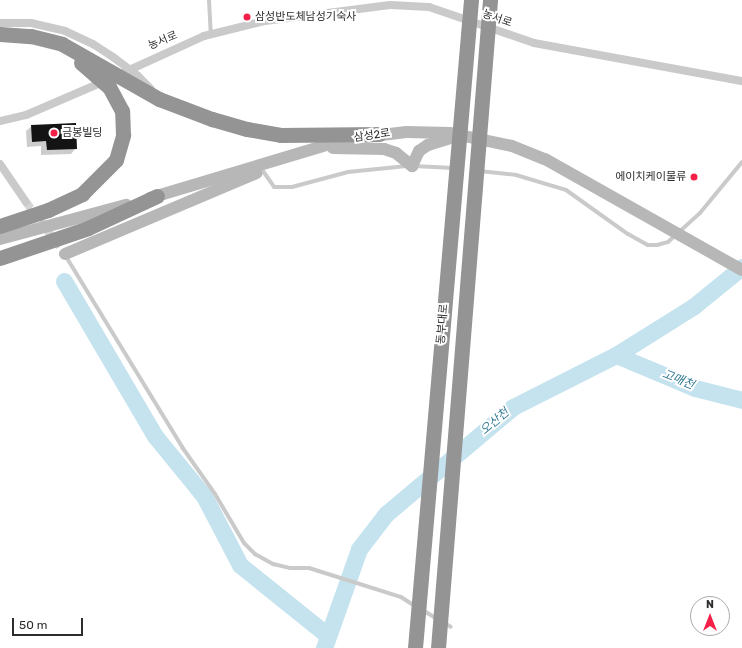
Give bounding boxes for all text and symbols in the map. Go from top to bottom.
street label: 농서로 [480,8,514,30]
place label: 삼성반도체남성기숙사 [255,10,356,24]
marker: 삼성반도체남성기숙사 [242,12,252,22]
street label: 농서로 [146,29,180,53]
place label: 금봉빌딩 [62,126,102,140]
street label: 삼성2로 [353,127,391,145]
marker: 금봉빌딩 [49,128,59,138]
place label: 에이치케이물류 [615,170,686,184]
marker: 에이치케이물류 [689,172,699,182]
street label: 동부대로 [435,303,451,345]
water label: 고매천 [660,367,696,393]
water label: 오산천 [478,406,512,438]
north arrow [690,596,730,636]
text: N [706,598,714,611]
scale bar [14,610,85,636]
text: 50 m [19,618,47,632]

